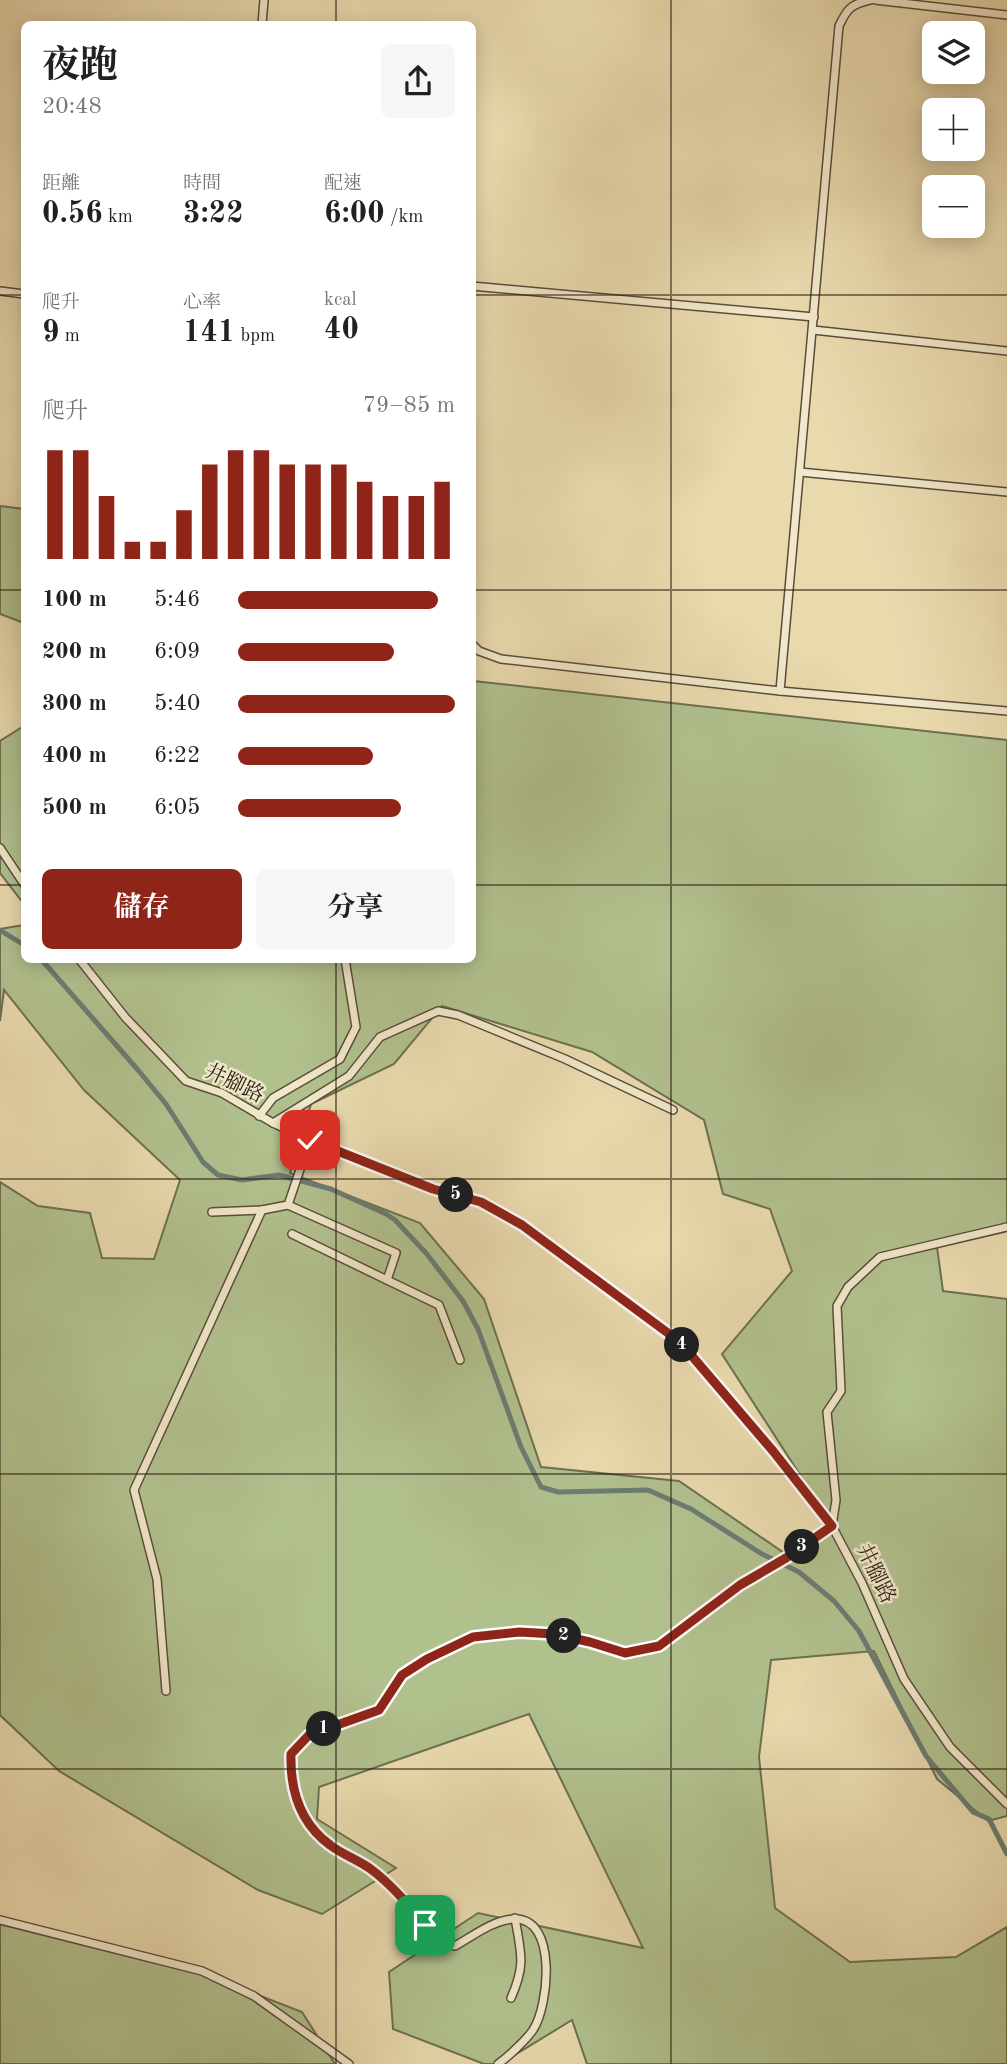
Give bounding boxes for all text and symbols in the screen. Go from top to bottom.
map controls [922,21,985,238]
button: layers [922,21,985,84]
button: share [381,44,455,118]
text: 夜跑 [42,48,118,86]
text: 20:48 [42,95,102,118]
button: + [922,98,985,161]
text: 距離 [42,175,80,194]
text: 時間 [183,175,221,194]
text: 配速 [324,175,362,194]
button: − [922,175,985,238]
text: 0.56 [42,199,103,229]
text: 3:22 [183,199,244,229]
text: 6:00 [324,199,385,229]
text: km [103,208,133,227]
text: /km [385,208,423,227]
text: kcal [324,291,357,310]
text: 爬升 [42,294,80,313]
text: 心率 [183,294,221,313]
text: 40 [324,315,359,345]
text: 9 [42,318,59,348]
text: 141 [183,318,235,348]
text: m [59,327,80,346]
text: bpm [235,327,275,346]
text: 79–85 m [363,394,455,417]
text: 爬升 [42,400,88,423]
text: 100 m [42,588,107,611]
text: 5:46 [154,588,200,611]
text: 200 m [42,640,107,663]
text: 6:09 [154,640,200,663]
text: 300 m [42,692,107,715]
text: 5:40 [154,692,200,715]
text: 400 m [42,744,107,767]
text: 6:22 [154,744,200,767]
text: 500 m [42,796,107,819]
text: 6:05 [154,796,200,819]
button: 儲存 [42,869,242,949]
button: 分享 [256,869,455,949]
street label: 井腳路 [201,1059,268,1107]
pin [280,1110,340,1170]
icon: check [291,1121,329,1159]
pin: 5 [438,1178,474,1212]
text: 5 [450,1185,461,1204]
pin: 4 [664,1328,700,1362]
text: 4 [676,1335,687,1354]
pin: 3 [784,1530,820,1564]
text: 3 [796,1537,807,1556]
street label: 井腳路 [852,1540,900,1607]
pin: 2 [546,1618,582,1654]
text: 2 [558,1626,569,1645]
pin: 1 [306,1712,342,1746]
text: 1 [318,1719,329,1738]
pin [395,1895,455,1955]
icon: arrive [406,1906,444,1944]

